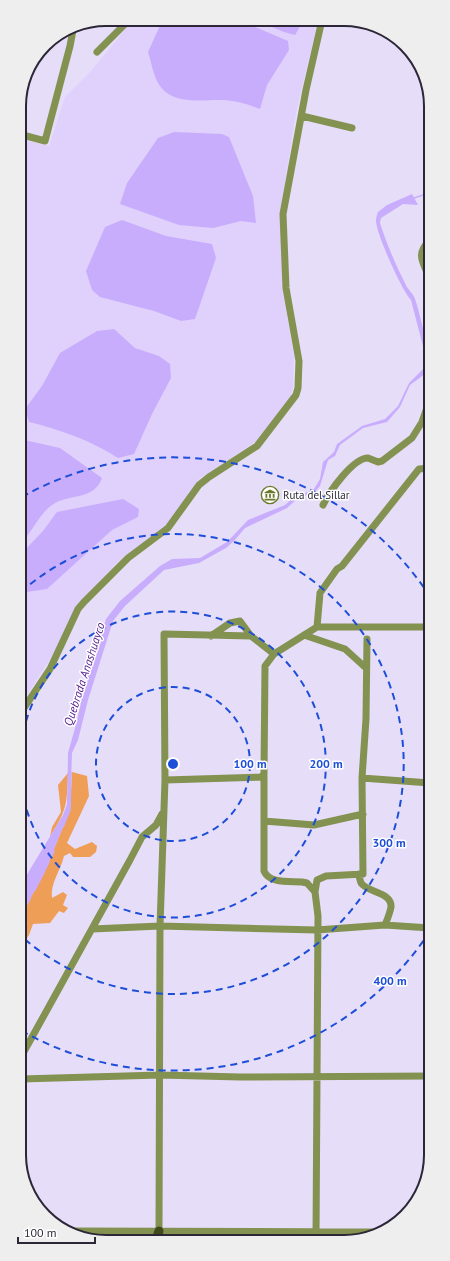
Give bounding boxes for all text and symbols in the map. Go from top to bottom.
museum icon: Ruta del Sillar [260,485,280,505]
place label: Ruta del Sillar [283,488,350,502]
water label: Quebrada Anashuayco [60,620,108,728]
text: 100 m [233,756,267,771]
text: 200 m [309,756,343,771]
centre of rings [166,757,180,771]
text: 300 m [372,835,406,850]
text: 400 m [373,973,407,988]
scale bar [18,1219,95,1245]
text: 100 m [24,1225,57,1240]

